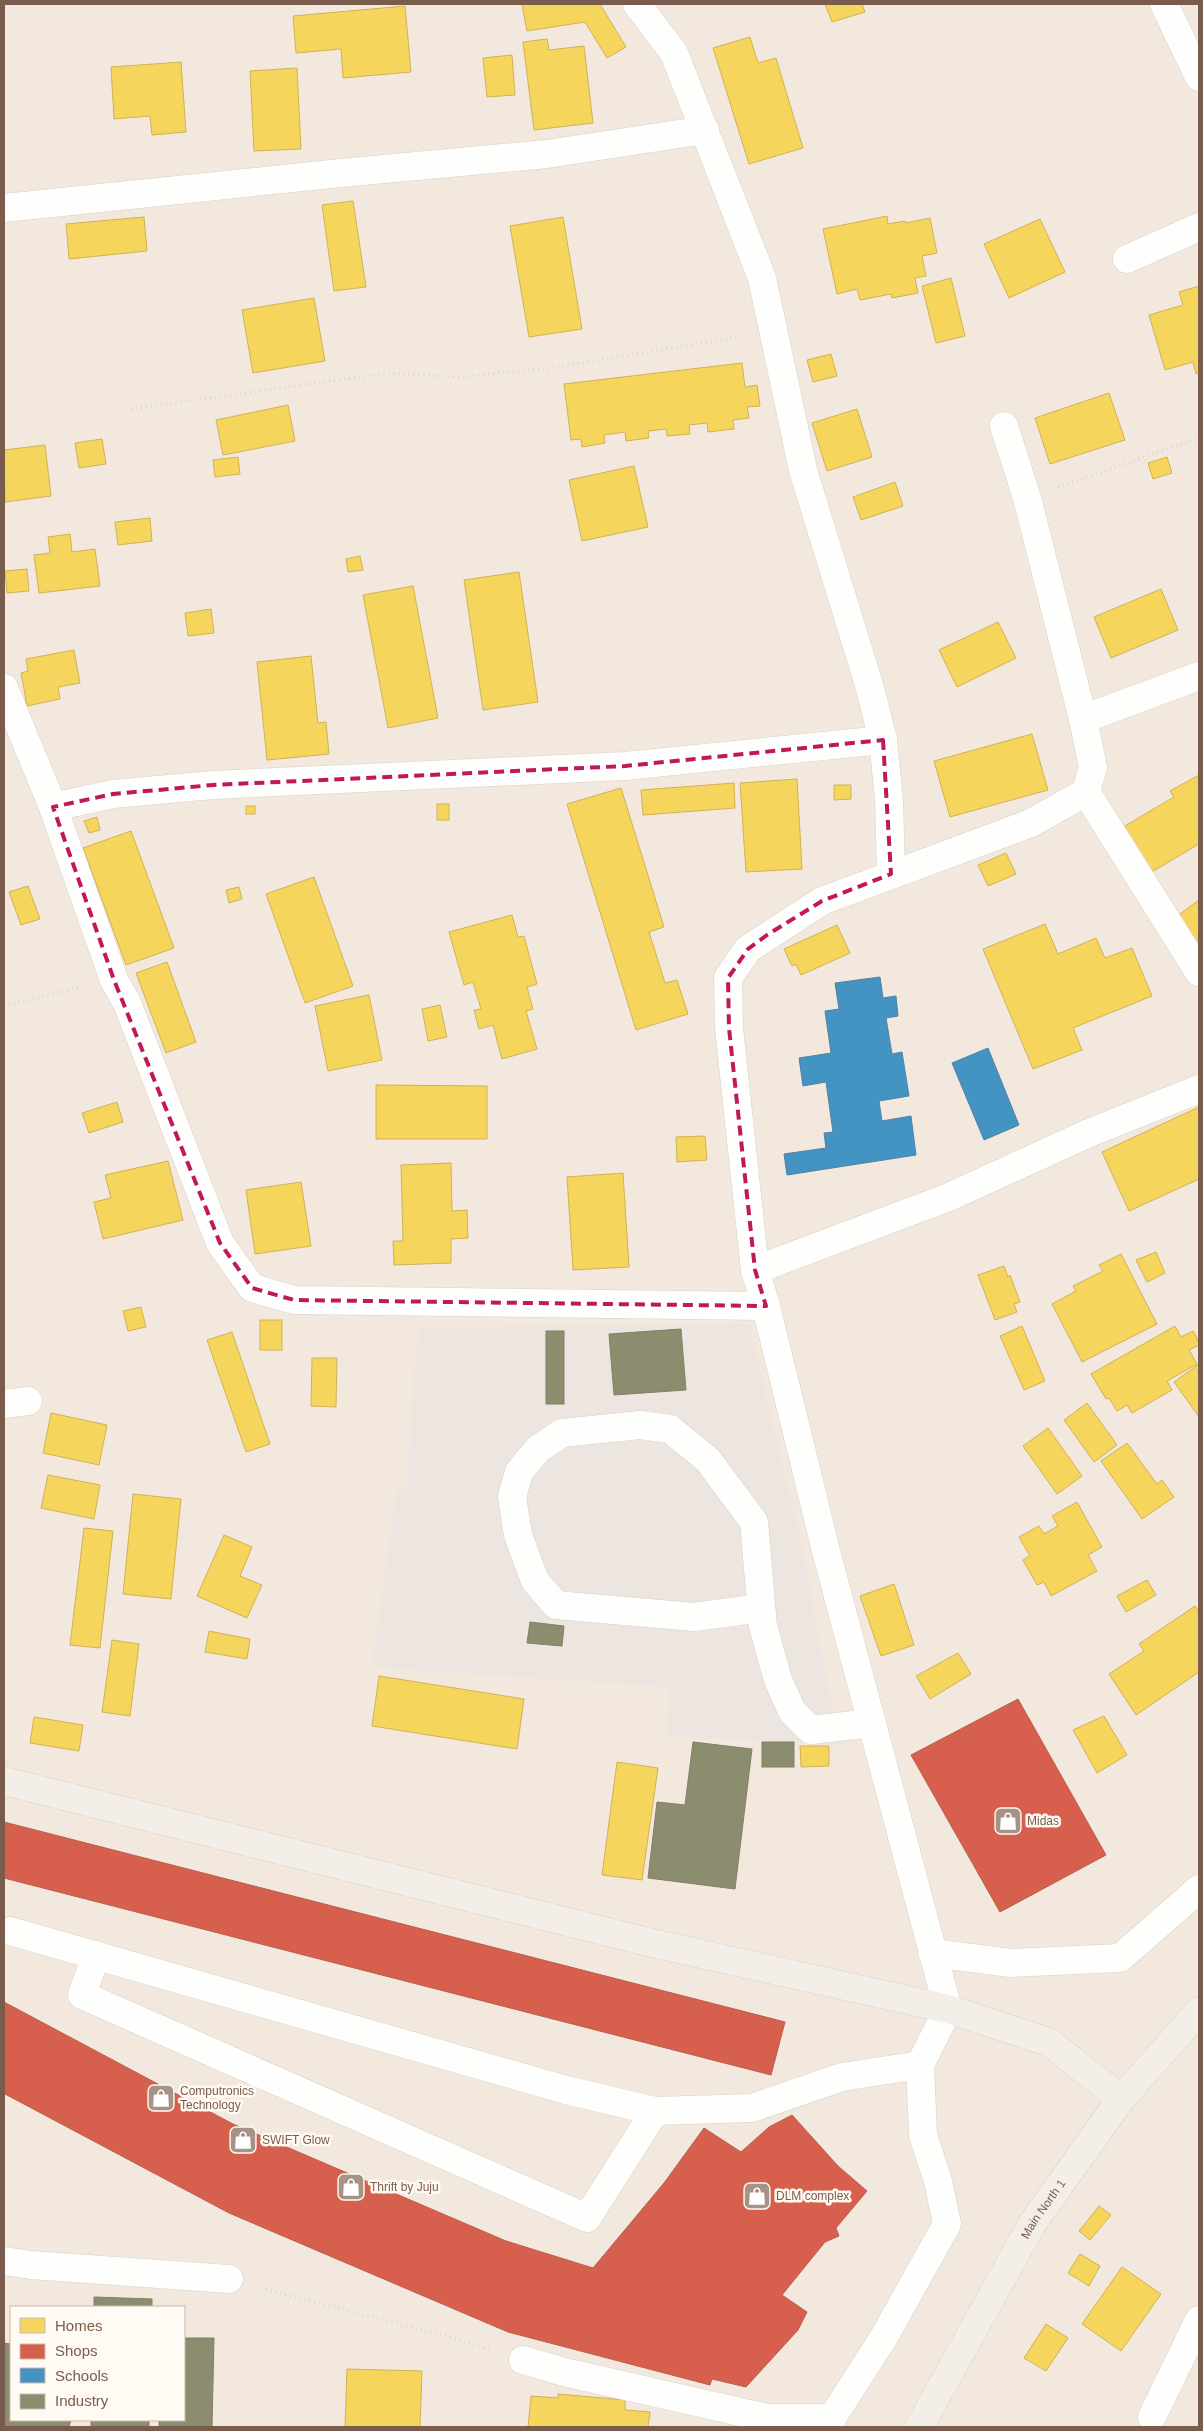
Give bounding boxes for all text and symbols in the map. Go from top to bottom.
shop icon: Midas [993,1806,1023,1836]
place label: Midas [1027,1814,1059,1828]
shop icon: Computronics Technology [146,2083,176,2113]
place label: Computronics Technology [180,2084,254,2112]
shop icon: SWIFT Glow [228,2125,258,2155]
place label: SWIFT Glow [262,2133,330,2147]
shop icon: Thrift by Juju [336,2172,366,2202]
street label: Main North 1 [1018,2176,1069,2241]
place label: Thrift by Juju [370,2180,439,2194]
shop icon: DLM complex [742,2181,772,2211]
place label: DLM complex [776,2189,849,2203]
legend [10,2306,185,2421]
text: Homes [55,2317,103,2334]
text: Shops [55,2342,98,2359]
text: Schools [55,2367,108,2384]
text: Industry [55,2392,109,2409]

